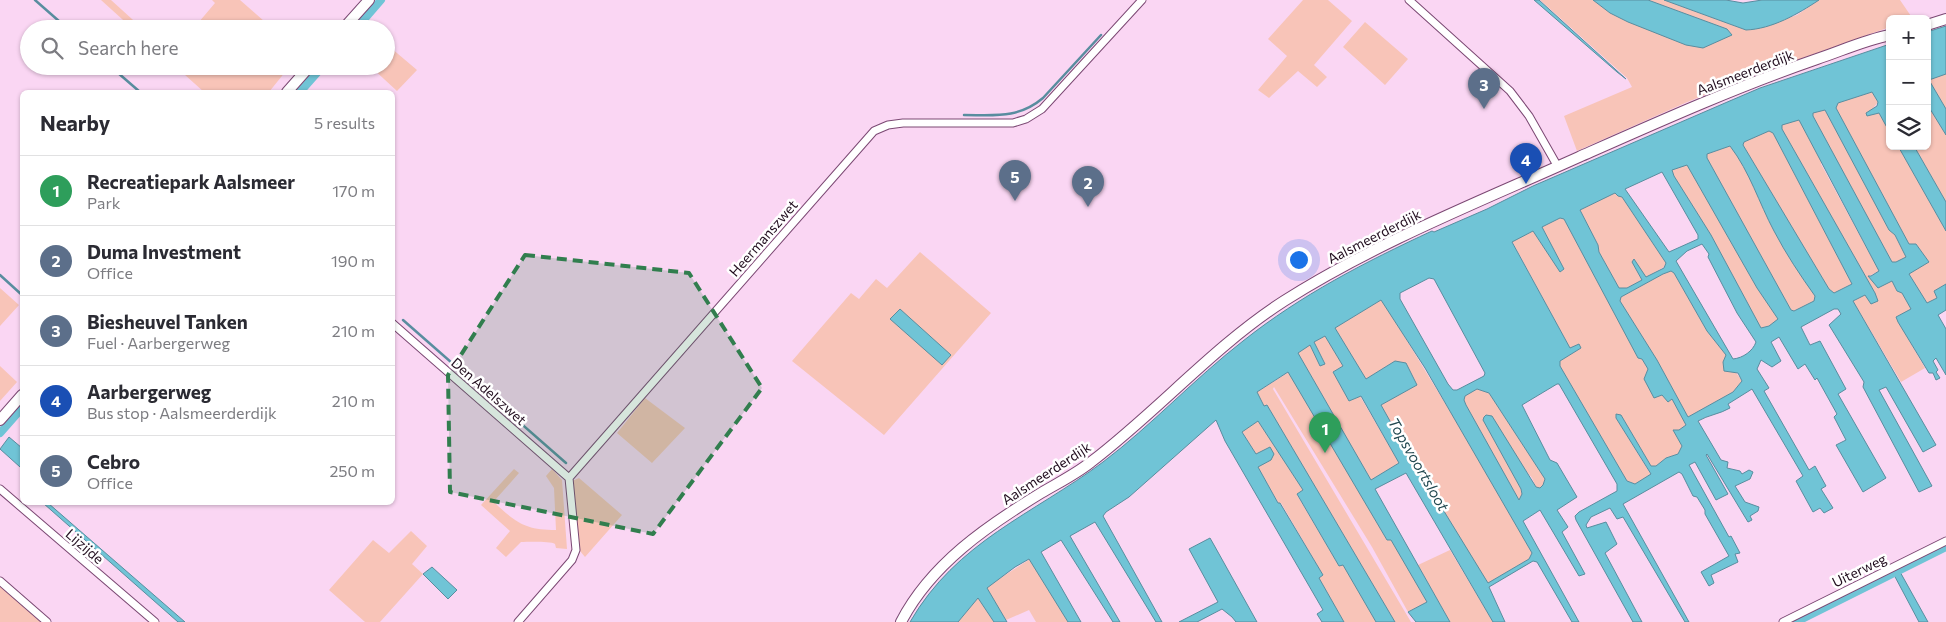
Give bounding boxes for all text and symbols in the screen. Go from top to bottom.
map controls [1886,15,1931,150]
button: + [1886,15,1931,60]
search box [20,20,395,75]
icon: search [38,34,66,62]
text: Search here [78,36,178,59]
street label: Aalsmeerderdijk [1694,46,1796,98]
button: − [1886,60,1931,105]
pin: 3 [1468,68,1500,109]
button: layers [1886,105,1931,150]
text: Nearby [40,110,110,135]
text: 5 results [314,113,375,132]
pin: 4 [1510,143,1542,184]
pin: 5 [999,160,1031,201]
pin: 2 [1072,166,1104,207]
text: Recreatiepark Aalsmeer [87,170,295,193]
text: 1 [52,181,60,200]
text: 170 m [332,181,375,200]
text: Park [87,193,120,212]
street label: Heermanszwet [725,196,801,280]
street label: Aalsmeerderdijk [1324,205,1424,267]
text: Duma Investment [87,240,241,263]
your location [1286,247,1312,273]
text: 2 [51,251,61,270]
text: 190 m [331,251,375,270]
text: Office [87,263,133,282]
text: Biesheuvel Tanken [87,310,248,333]
text: 3 [51,321,61,340]
text: 210 m [332,321,375,340]
text: Fuel · Aarbergerweg [87,333,230,352]
street label: Den Adelszwet [448,354,530,428]
text: Aarbergerweg [87,380,211,403]
text: 4 [51,391,61,410]
text: 210 m [332,391,375,410]
text: Bus stop · Aalsmeerderdijk [87,403,277,422]
pin: 1 [1309,412,1341,453]
water label: Topsvoortsloot [1385,414,1453,515]
street label: Aalsmeerderdijk [998,438,1094,508]
text: Cebro [87,450,140,473]
text: 5 [51,461,61,480]
text: 250 m [329,461,375,480]
text: Office [87,473,133,492]
street label: Lijzijde [63,525,107,567]
street label: Uiterweg [1829,549,1889,590]

